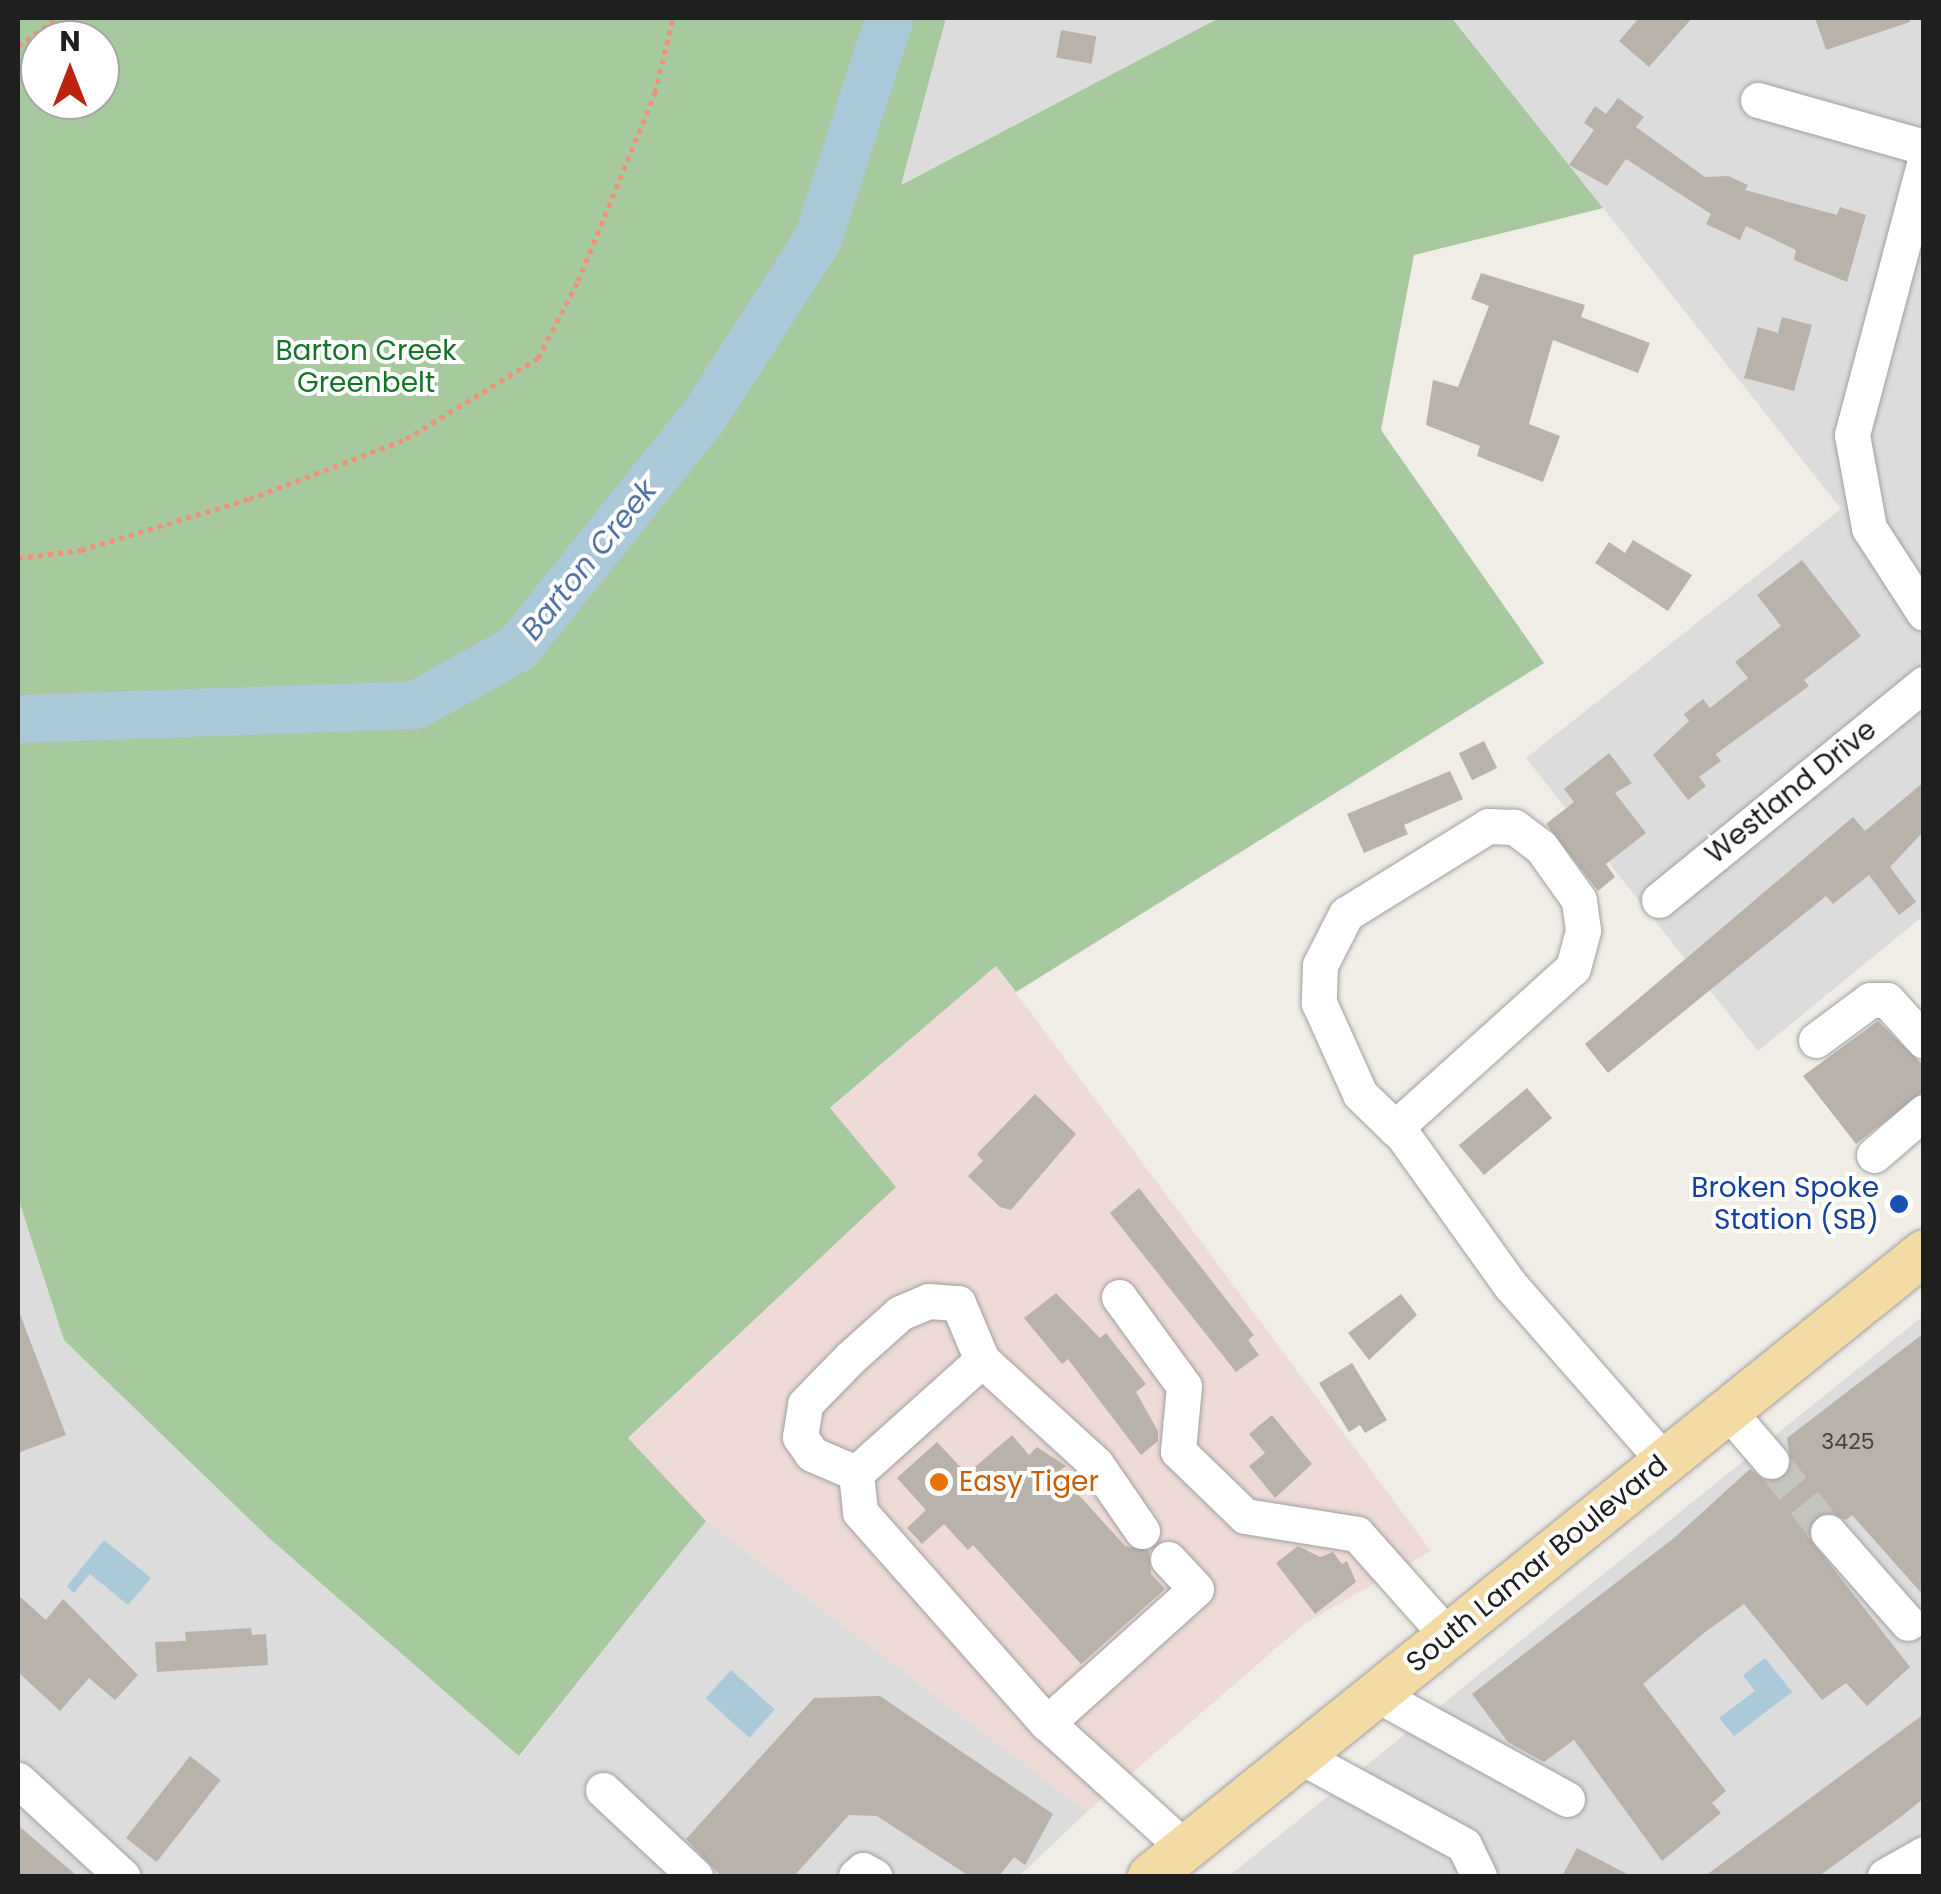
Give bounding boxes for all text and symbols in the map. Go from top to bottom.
north arrow [20,20,120,120]
text: N [59,22,81,61]
park label: Barton Creek Greenbelt [275,334,457,400]
water label: Barton Creek [514,473,664,647]
street label: Westland Drive [1699,713,1883,871]
place label: Broken Spoke Station (SB) [1691,1171,1879,1237]
marker: Broken Spoke Station (SB) [1888,1193,1910,1215]
house number: 3425 [1821,1429,1875,1455]
street label: South Lamar Boulevard [1400,1448,1674,1680]
place label: Easy Tiger [959,1465,1099,1499]
marker: Easy Tiger [928,1471,950,1493]

